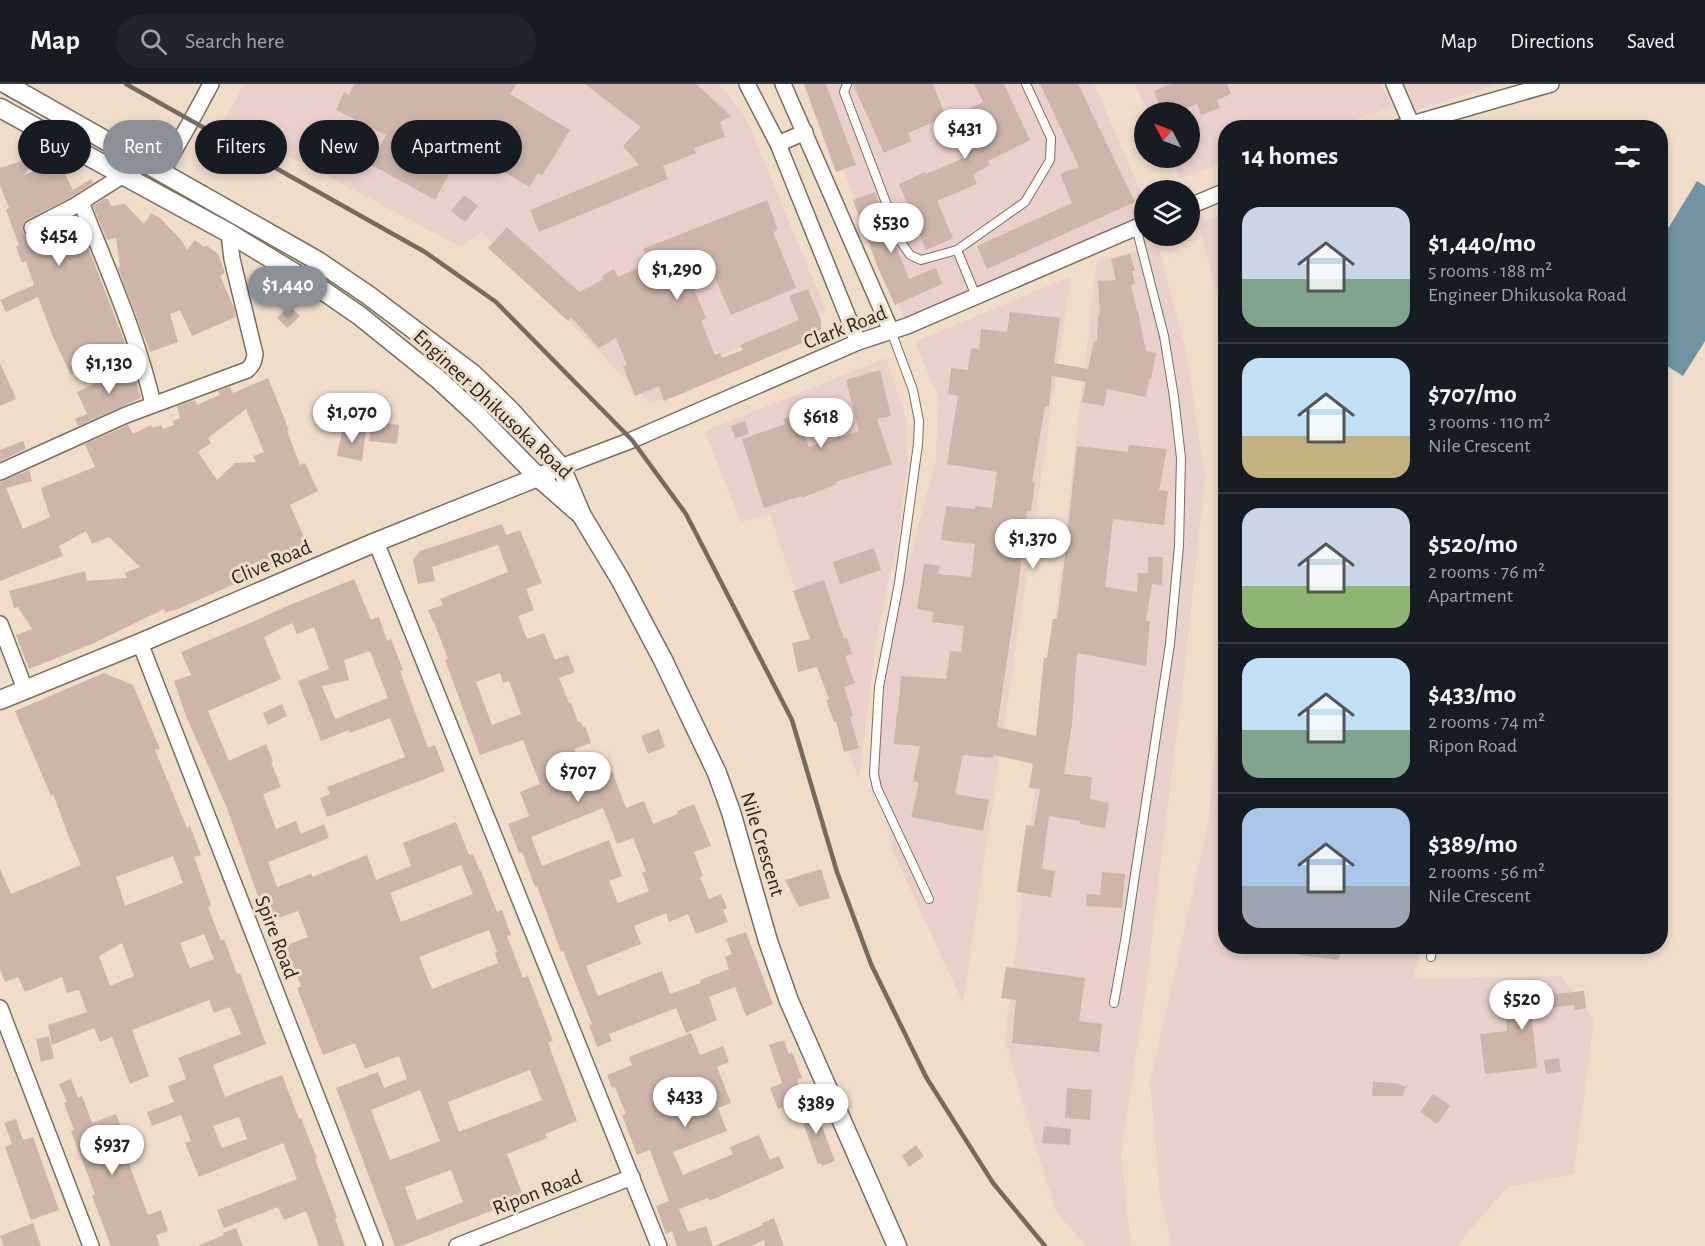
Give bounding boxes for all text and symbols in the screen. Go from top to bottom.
search box [116,14,536,68]
icon: search [137,25,170,58]
text: Map [30,27,80,55]
text: Search here [185,30,284,52]
text: Map [1441,31,1477,52]
text: Directions [1510,31,1594,52]
text: Saved [1627,31,1675,52]
north arrow [1134,102,1200,168]
map controls [1134,102,1200,246]
pin: $431 [929,109,1001,160]
text: $431 [948,118,982,138]
chip: Buy [18,120,91,174]
chip: Rent [103,120,183,174]
chip: Filters [195,120,287,174]
chip: New [299,120,379,174]
chip: Apartment [391,120,522,174]
icon: filters [1611,140,1644,173]
text: 14 homes [1242,143,1338,169]
button: layers [1134,180,1200,246]
pin: $530 [855,203,927,254]
text: $530 [873,212,909,232]
pin: $454 [23,216,95,267]
text: $454 [40,225,78,245]
text: $1,440/mo [1428,230,1536,256]
icon: home [1290,231,1362,303]
pin: $1,290 [628,250,726,301]
text: $1,290 [652,259,702,279]
text: 5 rooms · 188 m² [1428,261,1552,281]
pin: $1,440 [239,266,337,317]
text: $1,440 [262,275,314,295]
text: Engineer Dhikusoka Road [1428,285,1627,305]
street label: Clark Road [801,302,890,353]
street label: Engineer Dhikusoka Road [409,326,576,483]
pin: $1,130 [60,344,158,395]
text: $1,130 [85,353,133,373]
text: $707/mo [1428,381,1517,407]
icon: home [1290,382,1362,454]
pin: $1,070 [303,393,401,444]
pin: $618 [785,398,857,449]
text: $1,070 [327,402,377,422]
text: $618 [803,407,839,427]
text: 3 rooms · 110 m² [1428,412,1551,432]
text: Nile Crescent [1428,436,1531,456]
pin: $1,370 [984,519,1082,570]
text: $1,370 [1009,528,1057,548]
text: $520/mo [1428,531,1518,557]
icon: home [1290,532,1362,604]
street label: Clive Road [228,536,314,589]
text: 2 rooms · 76 m² [1428,562,1545,582]
text: Apartment [1428,586,1513,606]
text: $433/mo [1428,681,1516,707]
icon: home [1290,682,1362,754]
text: 2 rooms · 74 m² [1428,712,1545,732]
text: Ripon Road [1428,736,1517,756]
pin: $707 [542,752,614,803]
text: $707 [560,761,596,781]
street label: Nile Crescent [737,790,788,899]
text: $389/mo [1428,831,1518,857]
icon: home [1290,832,1362,904]
text: 2 rooms · 56 m² [1428,862,1545,882]
text: Nile Crescent [1428,886,1531,906]
street label: Spire Road [251,893,302,982]
pin: $520 [1486,980,1558,1031]
text: $520 [1503,989,1541,1009]
pin: $433 [649,1077,721,1128]
pin: $389 [780,1084,852,1135]
text: $433 [667,1086,703,1106]
text: $389 [797,1093,835,1113]
pin: $937 [76,1125,148,1176]
text: $937 [94,1134,130,1154]
street label: Ripon Road [490,1166,585,1219]

